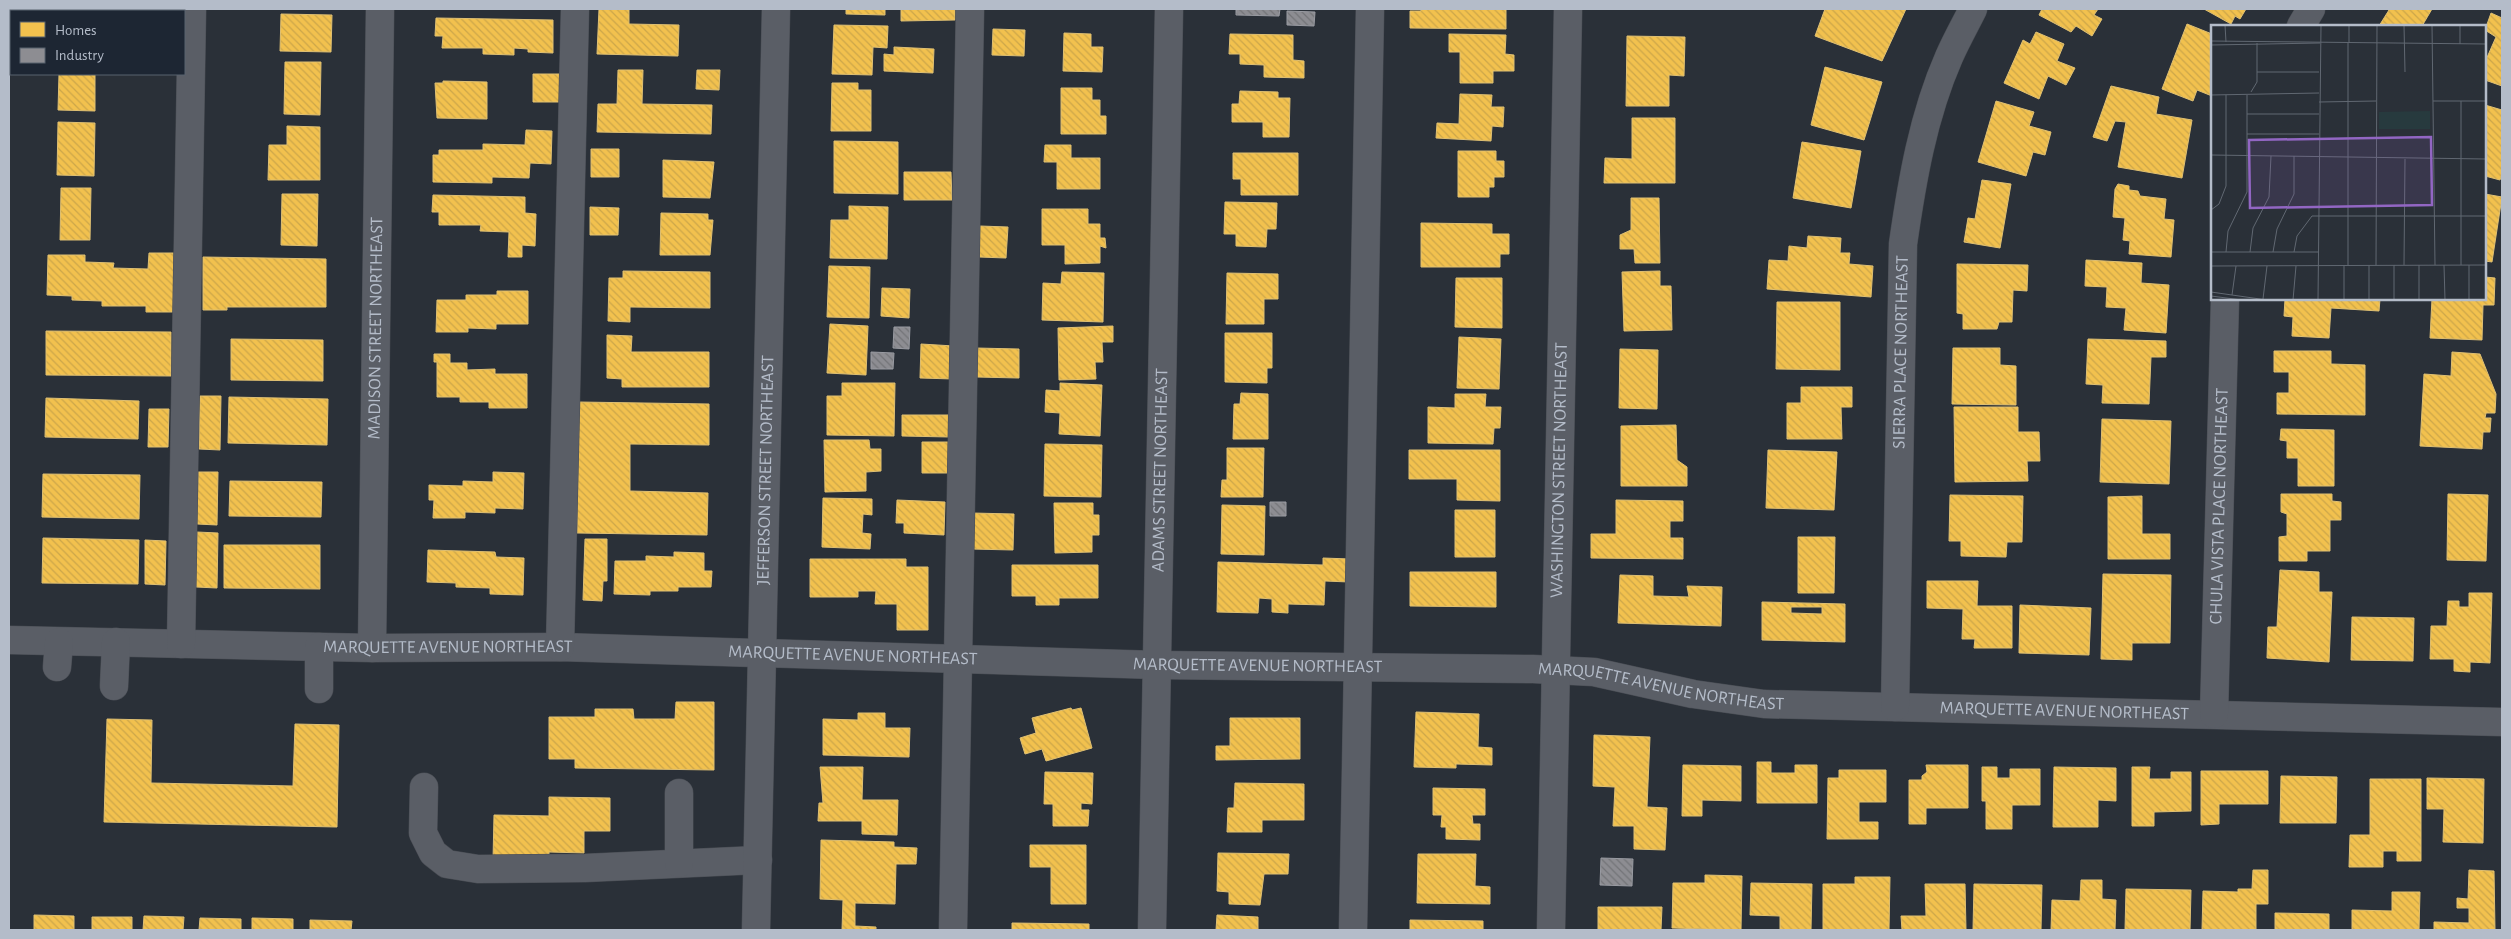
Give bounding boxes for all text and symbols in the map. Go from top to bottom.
legend [10,10,185,75]
text: Homes [55,23,97,38]
inset map [2211,25,2486,300]
text: Industry [55,48,104,63]
street label: MADISON STREET NORTHEAST [366,216,386,439]
street label: SIERRA PLACE NORTHEAST [1890,255,1912,449]
street label: WASHINGTON STREET NORTHEAST [1548,342,1571,598]
street label: JEFFERSON STREET NORTHEAST [754,355,777,585]
street label: ADAMS STREET NORTHEAST [1150,368,1171,572]
street label: CHULA VISTA PLACE NORTHEAST [2207,387,2232,624]
street label: MARQUETTE AVENUE NORTHEAST [323,638,573,657]
street label: MARQUETTE AVENUE NORTHEAST [728,643,978,669]
street label: MARQUETTE AVENUE NORTHEAST [1133,655,1383,676]
street label: MARQUETTE AVENUE NORTHEAST [1537,660,1785,713]
street label: MARQUETTE AVENUE NORTHEAST [1939,699,2189,723]

